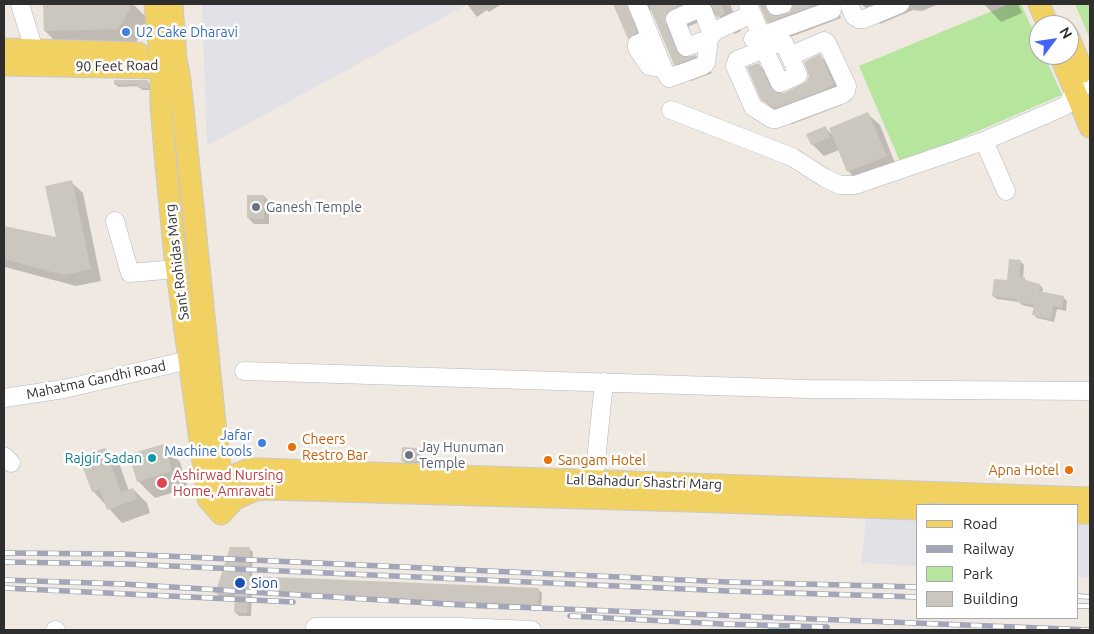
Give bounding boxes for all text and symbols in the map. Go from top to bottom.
north arrow [1029,15,1079,65]
place label: U2 Cake Dharavi [136,24,238,40]
text: N [1056,24,1076,41]
marker: U2 Cake Dharavi [120,26,132,38]
street label: 90 Feet Road [75,57,159,75]
place label: Ganesh Temple [266,199,362,215]
marker: Ganesh Temple [250,201,262,213]
street label: Sant Rohidas Marg [162,203,192,321]
street label: Mahatma Gandhi Road [25,357,167,403]
place label: Jafar Machine tools [164,427,252,460]
place label: Cheers Restro Bar [302,431,368,464]
marker: Jafar Machine tools [256,437,268,449]
place label: Jay Hunuman Temple [419,439,504,472]
marker: Cheers Restro Bar [286,441,298,453]
marker: Jay Hunuman Temple [403,449,415,461]
place label: Rajgir Sadan [65,450,142,466]
marker: Rajgir Sadan [146,452,158,464]
place label: Sangam Hotel [558,452,646,468]
marker: Sangam Hotel [542,454,554,466]
place label: Apna Hotel [988,462,1059,478]
marker: Apna Hotel [1063,464,1075,476]
place label: Ashirwad Nursing Home, Amravati [173,467,284,500]
street label: Lal Bahadur Shastri Marg [566,471,722,493]
marker: Ashirwad Nursing Home, Amravati [155,476,169,490]
legend [916,504,1079,619]
text: Road [963,515,998,532]
text: Railway [963,540,1014,557]
text: Park [963,565,993,582]
place label: Sion [251,575,278,591]
marker: Sion [233,576,247,590]
text: Building [963,590,1018,607]

